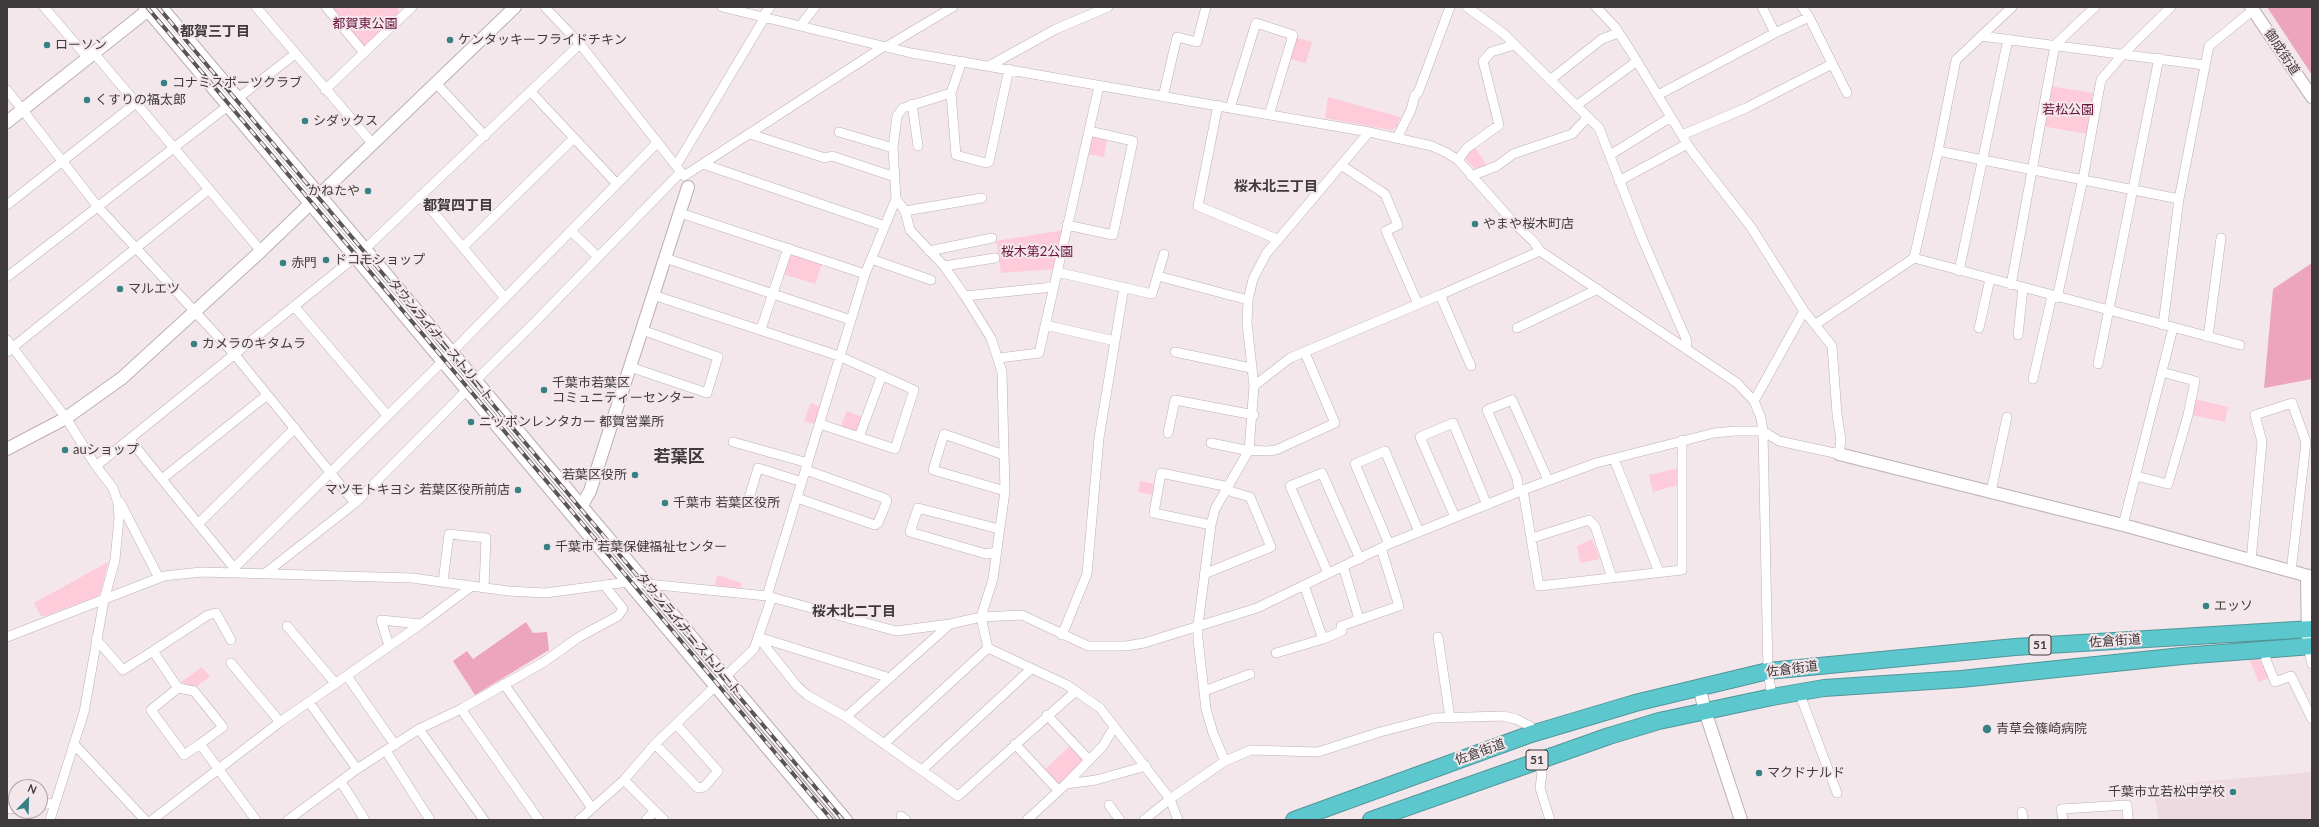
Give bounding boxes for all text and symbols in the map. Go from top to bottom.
park label: 都賀東公園 [333,16,397,32]
district label: 都賀三丁目 [180,23,250,39]
street label: 御成街道 [2261,26,2303,78]
place label: ケンタッキーフライドチキン [458,32,627,48]
marker: ケンタッキーフライドチキン [445,35,455,45]
place label: ローソン [55,37,107,53]
marker: ローソン [42,40,52,50]
place label: コナミスポーツクラブ [172,75,302,91]
marker: コナミスポーツクラブ [159,78,169,88]
place label: くすりの福太郎 [95,92,186,108]
marker: くすりの福太郎 [82,95,92,105]
park label: 若松公園 [2042,102,2094,118]
place label: シダックス [313,113,378,129]
marker: シダックス [300,116,310,126]
district label: 桜木北三丁目 [1234,178,1318,194]
place label: かねたや [308,183,360,199]
marker: かねたや [363,186,373,196]
district label: 都賀四丁目 [423,197,493,213]
place label: やまや桜木町店 [1483,216,1574,232]
marker: やまや桜木町店 [1470,219,1480,229]
park label: 桜木第2公園 [1001,244,1073,260]
place label: ドコモショップ [334,252,425,268]
place label: 赤門 [291,255,317,271]
marker: ドコモショップ [321,255,331,265]
marker: 赤門 [278,258,288,268]
street label: タウンライナーストリート [385,275,497,405]
place label: マルエツ [128,281,180,297]
marker: マルエツ [115,284,125,294]
place label: カメラのキタムラ [202,336,306,352]
marker: カメラのキタムラ [189,339,199,349]
place label: 千葉市若葉区 コミュニティーセンター [552,375,695,406]
marker: 千葉市若葉区 コミュニティーセンター [539,385,549,395]
place label: ニッポンレンタカー 都賀営業所 [479,414,664,430]
marker: ニッポンレンタカー 都賀営業所 [466,417,476,427]
place label: auショップ [73,442,139,458]
marker: auショップ [60,445,70,455]
district label: 若葉区 [654,447,704,467]
place label: 若葉区役所 [562,467,627,483]
marker: 若葉区役所 [630,470,640,480]
place label: マツモトキヨシ 若葉区役所前店 [325,482,510,498]
marker: マツモトキヨシ 若葉区役所前店 [513,485,523,495]
place label: 千葉市 若葉区役所 [673,495,780,511]
marker: 千葉市 若葉区役所 [660,498,670,508]
place label: 千葉市 若葉保健福祉センター [555,539,727,555]
marker: 千葉市 若葉保健福祉センター [542,542,552,552]
street label: タウンライナーストリート [633,569,745,699]
place label: エッソ [2214,598,2253,614]
marker: エッソ [2201,601,2211,611]
district label: 桜木北二丁目 [812,603,896,619]
street label: 佐倉街道 [2089,631,2141,651]
road number: 51 [2029,635,2051,655]
street label: 佐倉街道 [1765,658,1819,680]
place label: 青草会篠崎病院 [1996,721,2087,737]
marker: 青草会篠崎病院 [1981,723,1993,735]
street label: 佐倉街道 [1453,736,1507,768]
road number: 51 [1526,750,1548,770]
place label: マクドナルド [1767,765,1845,781]
marker: マクドナルド [1754,768,1764,778]
north arrow [8,779,48,819]
text: N [26,781,39,796]
place label: 千葉市立若松中学校 [2108,784,2225,800]
marker: 千葉市立若松中学校 [2228,787,2238,797]

